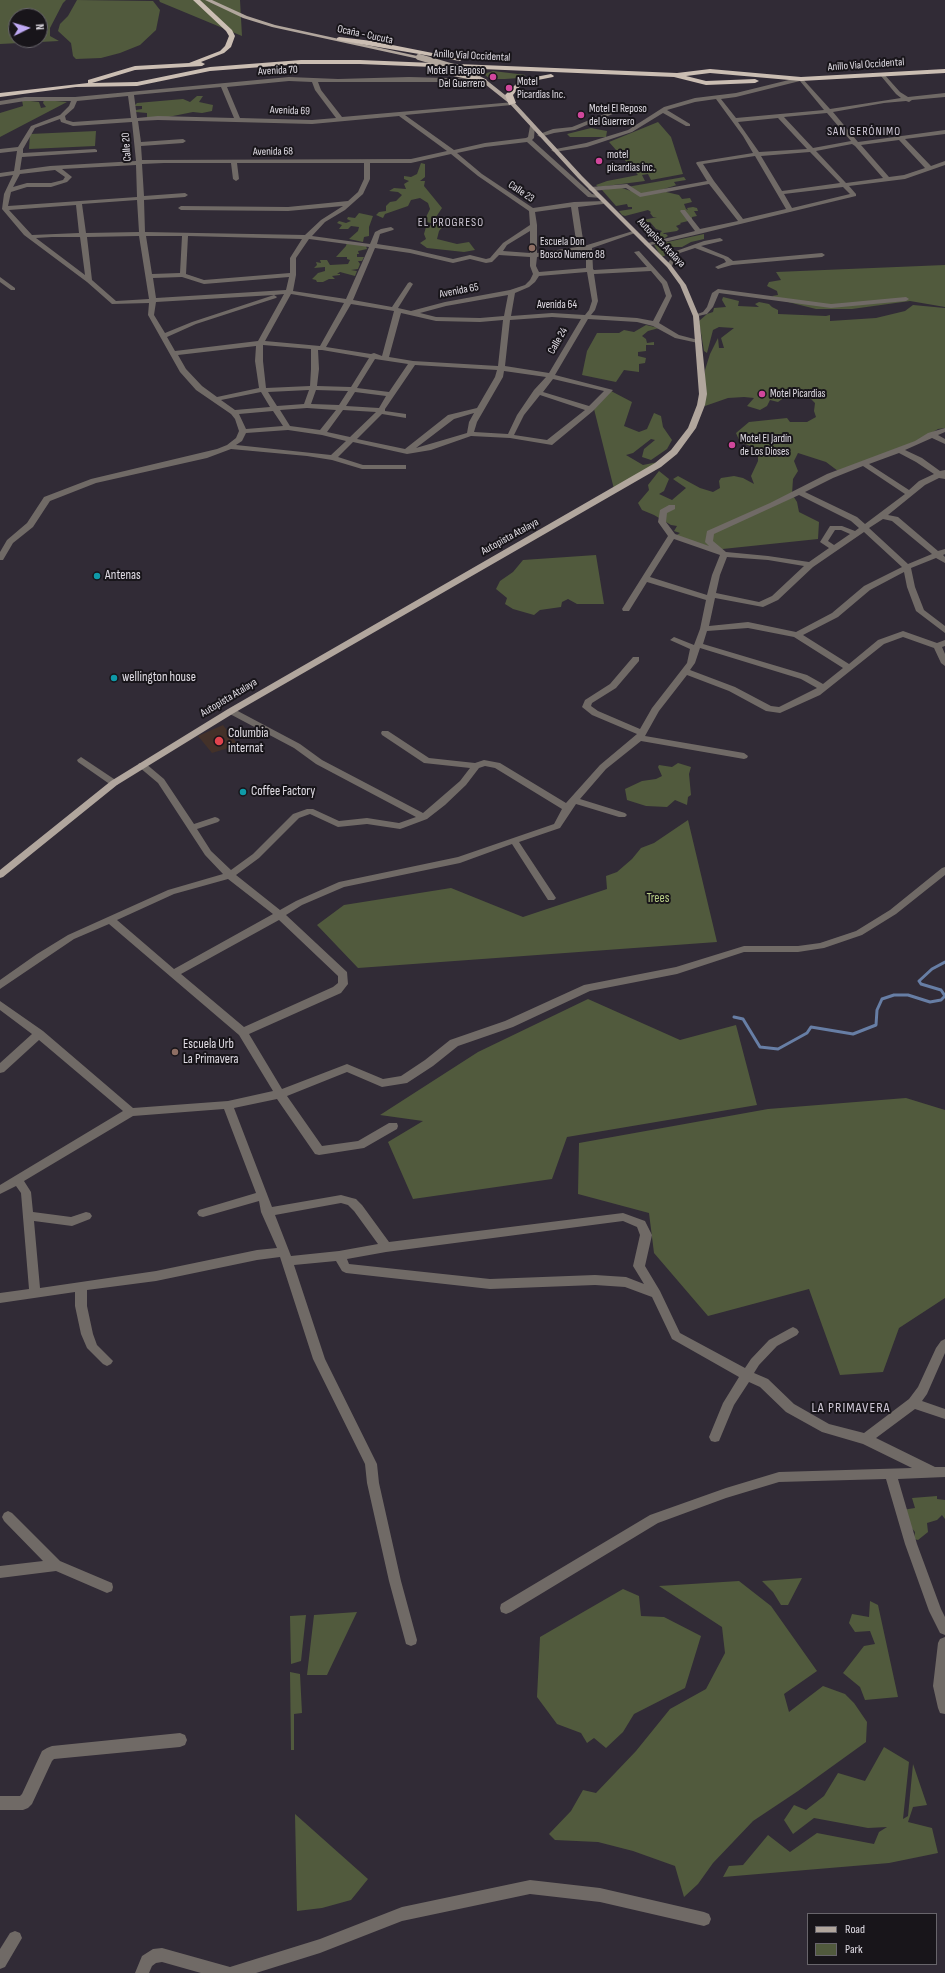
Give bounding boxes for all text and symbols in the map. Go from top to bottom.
north arrow [8,8,48,48]
street label: Ocaña - Cucuta [336,23,394,47]
text: N [33,24,46,30]
street label: Anillo Vial Occidental [433,47,511,65]
street label: Anillo Vial Occidental [827,56,905,74]
street label: Avenida 70 [258,63,298,79]
place label: Motel El Reposo Del Guerrero [427,64,485,90]
marker: Motel El Reposo Del Guerrero [488,72,498,82]
place label: Motel Picardias Inc. [517,75,565,101]
marker: Motel Picardias Inc. [504,83,514,93]
place label: Motel El Reposo del Guerrero [589,102,647,128]
street label: Avenida 69 [270,104,310,118]
marker: Motel El Reposo del Guerrero [576,110,586,120]
district label: SAN GERÓNIMO [827,125,901,139]
street label: Calle 20 [119,132,135,162]
street label: Avenida 68 [253,145,293,159]
place label: motel picardias inc. [607,148,655,174]
marker: motel picardias inc. [594,156,604,166]
street label: Calle 23 [505,178,537,206]
street label: Autopista Atalaya [634,215,688,271]
district label: EL PROGRESO [418,216,484,230]
place label: Escuela Don Bosco Numero 88 [540,235,605,261]
marker: Escuela Don Bosco Numero 88 [527,243,537,253]
street label: Avenida 65 [438,281,480,301]
street label: Avenida 64 [537,298,577,312]
street label: Calle 24 [545,325,571,357]
place label: Motel Picardias [770,387,826,401]
marker: Motel Picardias [757,389,767,399]
place label: Motel El Jardín de Los Dioses [740,432,792,458]
marker: Motel El Jardín de Los Dioses [727,440,737,450]
street label: Autopista Atalaya [479,516,541,558]
place label: Antenas [105,568,141,584]
marker: Antenas [92,571,102,581]
place label: wellington house [122,670,196,686]
marker: wellington house [109,673,119,683]
street label: Autopista Atalaya [198,676,260,720]
place label: Columbia internat [228,726,269,757]
marker: Columbia internat [213,735,225,747]
place label: Coffee Factory [251,784,315,800]
marker: Coffee Factory [238,787,248,797]
park label: Trees [647,891,669,907]
place label: Escuela Urb La Primavera [183,1037,238,1068]
marker: Escuela Urb La Primavera [170,1047,180,1057]
district label: LA PRIMAVERA [811,1400,891,1416]
legend [807,1913,937,1965]
text: Road [845,1922,865,1937]
text: Park [845,1942,863,1957]

